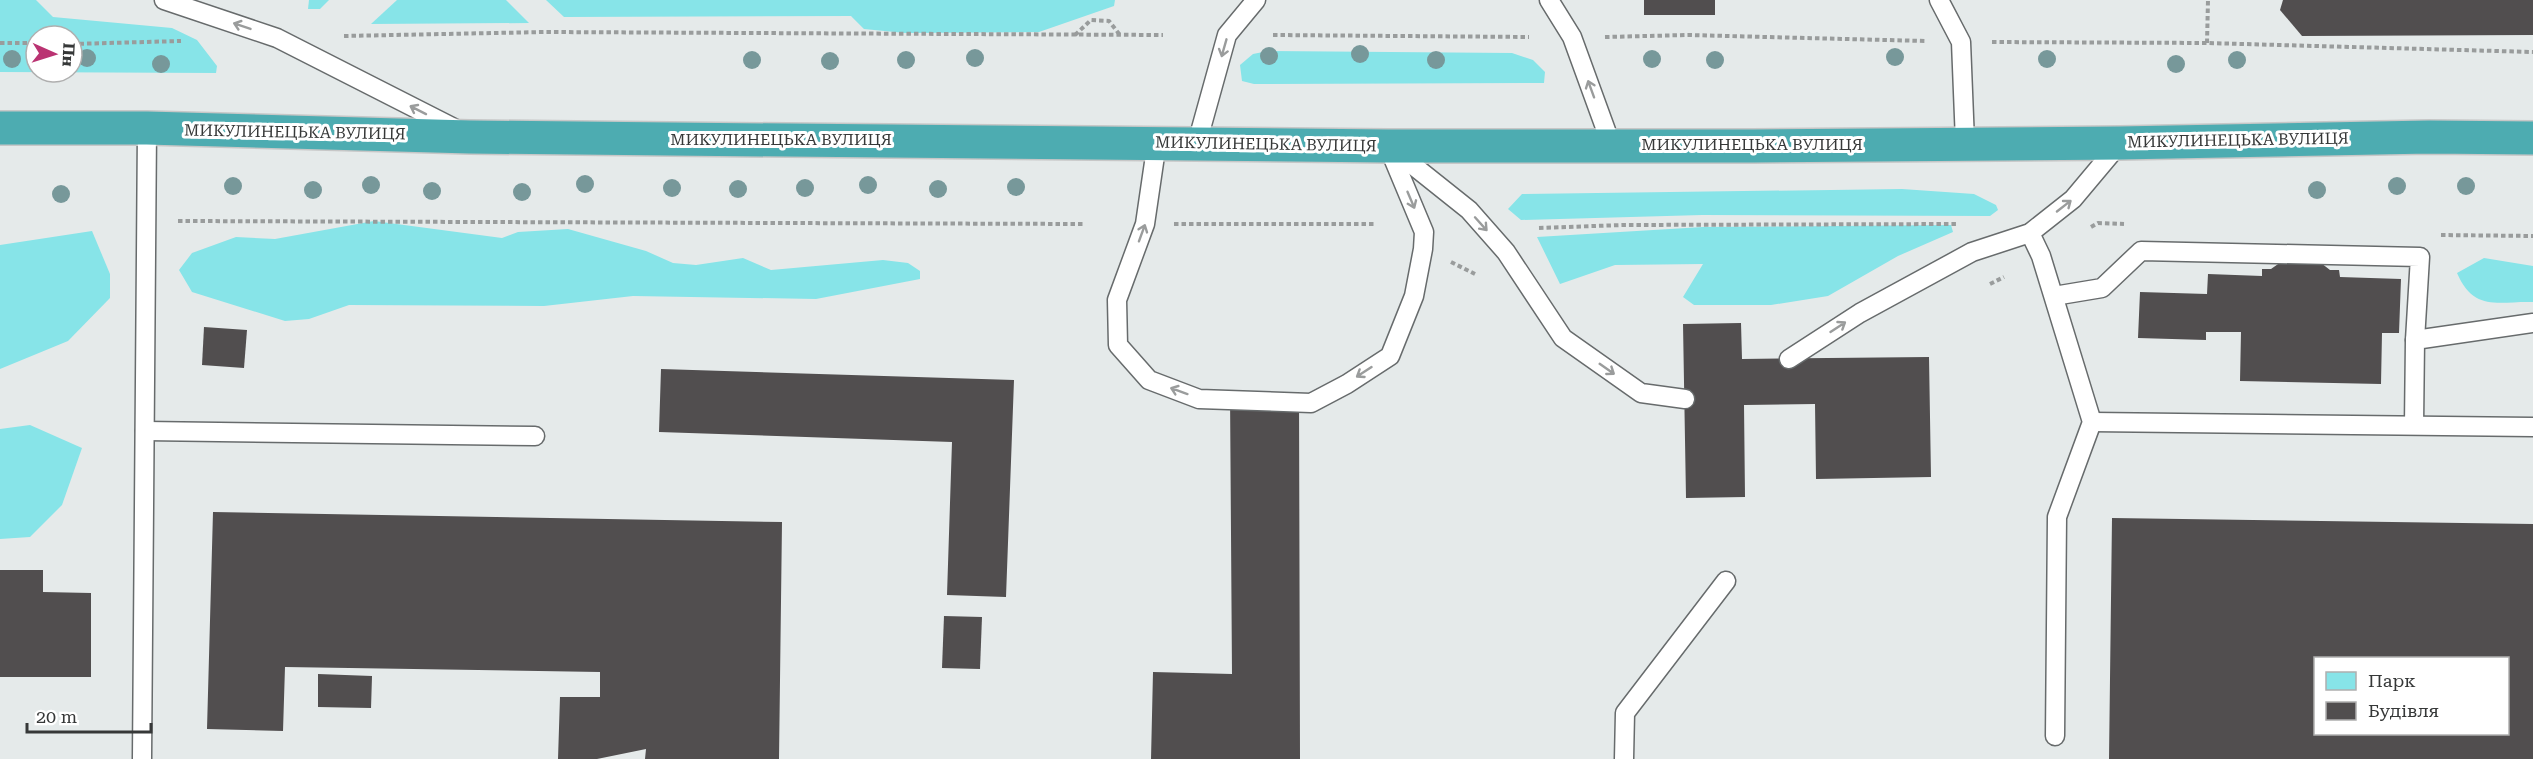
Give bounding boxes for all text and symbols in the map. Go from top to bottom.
one-way arrow [233,20,252,31]
north arrow [24,24,84,84]
one-way arrow [1218,38,1229,57]
text: Пн [58,42,79,67]
one-way arrow [1584,80,1595,99]
one-way arrow [410,104,427,116]
street label: МИКУЛИНЕЦЬКА ВУЛИЦЯ [184,121,406,143]
street label: МИКУЛИНЕЦЬКА ВУЛИЦЯ [2127,129,2349,151]
street label: МИКУЛИНЕЦЬКА ВУЛИЦЯ [670,130,892,149]
street label: МИКУЛИНЕЦЬКА ВУЛИЦЯ [1155,133,1377,155]
street label: МИКУЛИНЕЦЬКА ВУЛИЦЯ [1641,135,1863,154]
one-way arrow [1406,190,1417,208]
one-way arrow [2056,199,2072,212]
one-way arrow [1474,216,1488,231]
one-way arrow [1137,224,1148,243]
one-way arrow [1829,321,1846,333]
one-way arrow [1599,363,1615,375]
one-way arrow [1356,367,1373,379]
one-way arrow [1170,385,1189,396]
legend [2314,657,2509,735]
text: Парк [2368,670,2416,691]
scale bar [27,696,152,734]
text: Будівля [2368,700,2439,721]
text: 20 m [36,706,77,727]

